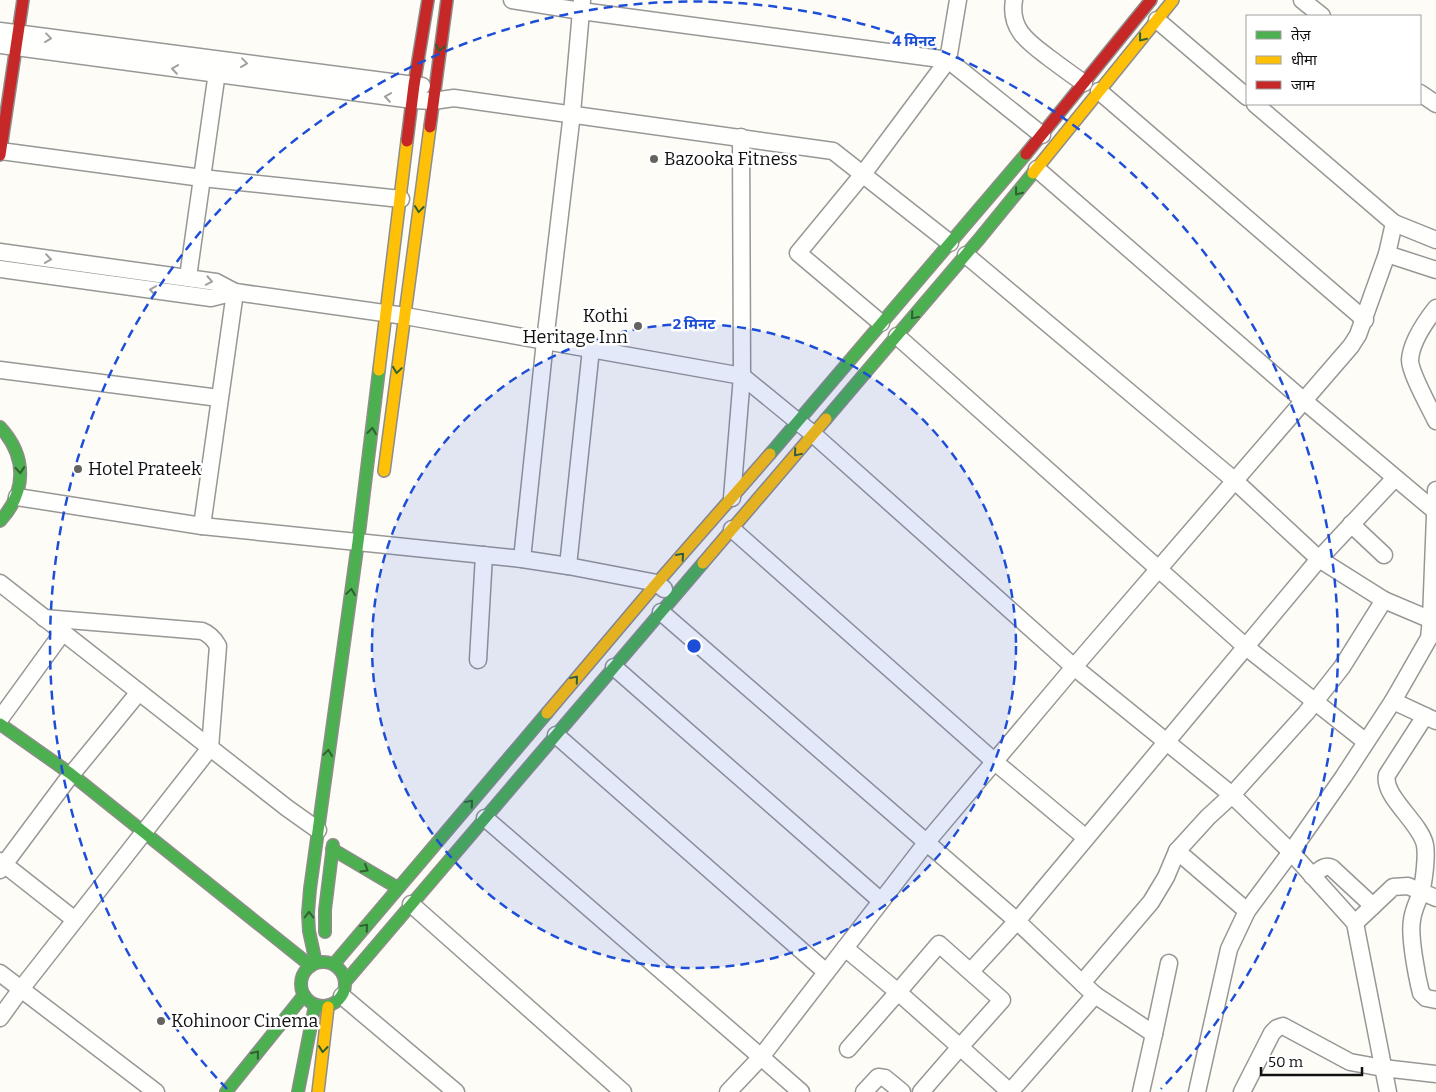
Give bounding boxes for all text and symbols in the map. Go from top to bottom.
legend [1246,15,1421,105]
text: तेज़ [1291,26,1312,44]
one-way arrow [45,32,53,43]
text: 4 मिनट [892,32,937,50]
one-way arrow [1140,32,1148,41]
one-way arrow [436,44,446,53]
text: धीमा [1291,51,1318,69]
one-way arrow [240,57,248,68]
one-way arrow [171,64,179,75]
text: जाम [1291,76,1316,94]
one-way arrow [384,92,392,103]
place label: Bazooka Fitness [664,148,798,170]
marker: Bazooka Fitness [648,153,660,165]
one-way arrow [1016,186,1024,195]
one-way arrow [414,206,425,214]
one-way arrow [44,253,53,263]
one-way arrow [205,275,214,286]
one-way arrow [148,285,156,296]
place label: Kothi Heritage Inn [522,305,629,348]
one-way arrow [911,311,920,320]
text: 2 मिनट [673,315,716,333]
marker: Kothi Heritage Inn [632,320,644,332]
one-way arrow [393,366,403,375]
one-way arrow [366,427,376,436]
one-way arrow [794,447,803,456]
place label: Hotel Prateek [88,458,202,480]
marker: Hotel Prateek [72,463,84,475]
one-way arrow [14,466,25,474]
one-way arrow [675,552,684,561]
one-way arrow [345,588,356,596]
centre of rings [685,637,703,655]
one-way arrow [570,676,579,685]
one-way arrow [323,749,333,758]
one-way arrow [464,800,473,809]
one-way arrow [360,862,369,872]
one-way arrow [304,910,314,918]
one-way arrow [359,924,368,933]
place label: Kohinoor Cinema [171,1010,318,1032]
marker: Kohinoor Cinema [155,1015,167,1027]
scale bar [1261,1044,1362,1076]
one-way arrow [318,1045,329,1053]
one-way arrow [251,1051,259,1060]
text: 50 m [1268,1053,1304,1071]

